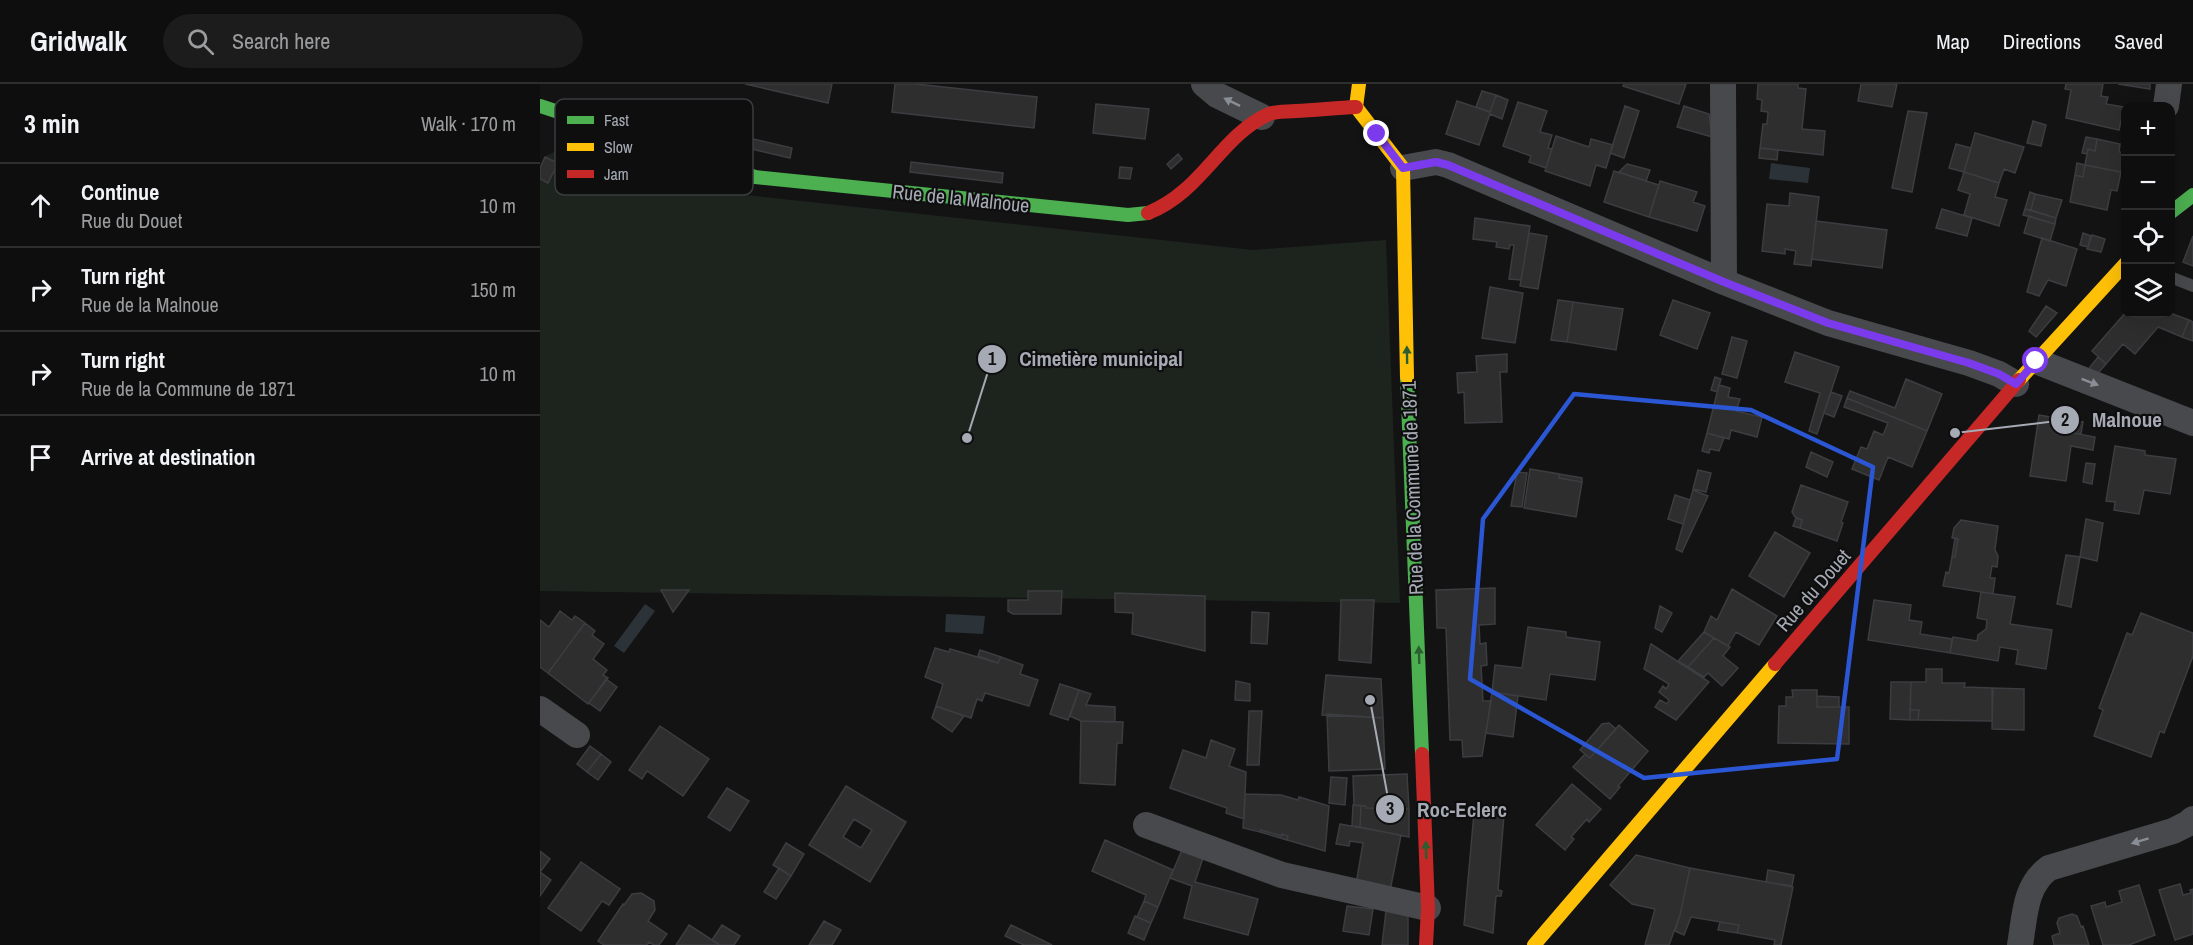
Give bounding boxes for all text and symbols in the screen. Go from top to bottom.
search box [163,14,583,68]
text: Gridwalk [30,22,127,60]
icon: search [184,25,217,58]
text: Search here [232,26,330,56]
text: Map [1936,27,1970,56]
text: Directions [2003,27,2081,56]
text: Saved [2114,27,2163,56]
one-way arrow [1223,98,1240,107]
legend [555,99,753,195]
map controls [2121,102,2175,318]
button: + [2121,102,2175,156]
text: 3 min [24,106,80,141]
text: Fast [604,109,629,131]
text: Walk · 170 m [421,110,516,137]
route end [1363,120,1389,146]
text: Slow [604,136,633,158]
button: − [2121,156,2175,210]
text: Jam [604,163,629,185]
text: Continue [81,177,159,207]
street label: Rue de la Malnoue [891,177,1031,219]
icon: ahead [24,189,57,222]
text: 10 m [480,192,516,219]
text: Rue du Douet [81,207,182,234]
button: locate [2121,210,2175,264]
text: Turn right [81,261,165,291]
button: layers [2121,264,2175,318]
icon: right [24,273,57,306]
text: 150 m [470,276,516,303]
text: Rue de la Malnoue [81,291,219,318]
callout: Cimetière municipal [977,339,1195,378]
text: Cimetière municipal [1019,344,1183,373]
text: Turn right [81,345,165,375]
text: 1 [988,346,997,371]
one-way arrow [1402,346,1412,365]
route start [2022,347,2048,373]
icon: right [24,357,57,390]
text: 10 m [480,360,516,387]
text: Rue de la Commune de 1871 [81,375,295,402]
one-way arrow [2081,378,2099,387]
street label: Rue de la Commune de 1871 [1395,380,1429,596]
callout: Malnoue [2050,400,2174,439]
text: Malnoue [2092,405,2162,434]
text: 2 [2061,407,2069,432]
icon: arrive [24,441,57,474]
text: Arrive at destination [81,442,255,472]
street label: Rue du Douet [1770,543,1857,637]
one-way arrow [1414,646,1424,665]
callout: Roc-Eclerc [1375,790,1519,829]
text: Roc-Eclerc [1417,795,1507,824]
text: 3 [1386,796,1394,821]
one-way arrow [2131,837,2149,846]
one-way arrow [1421,840,1430,859]

